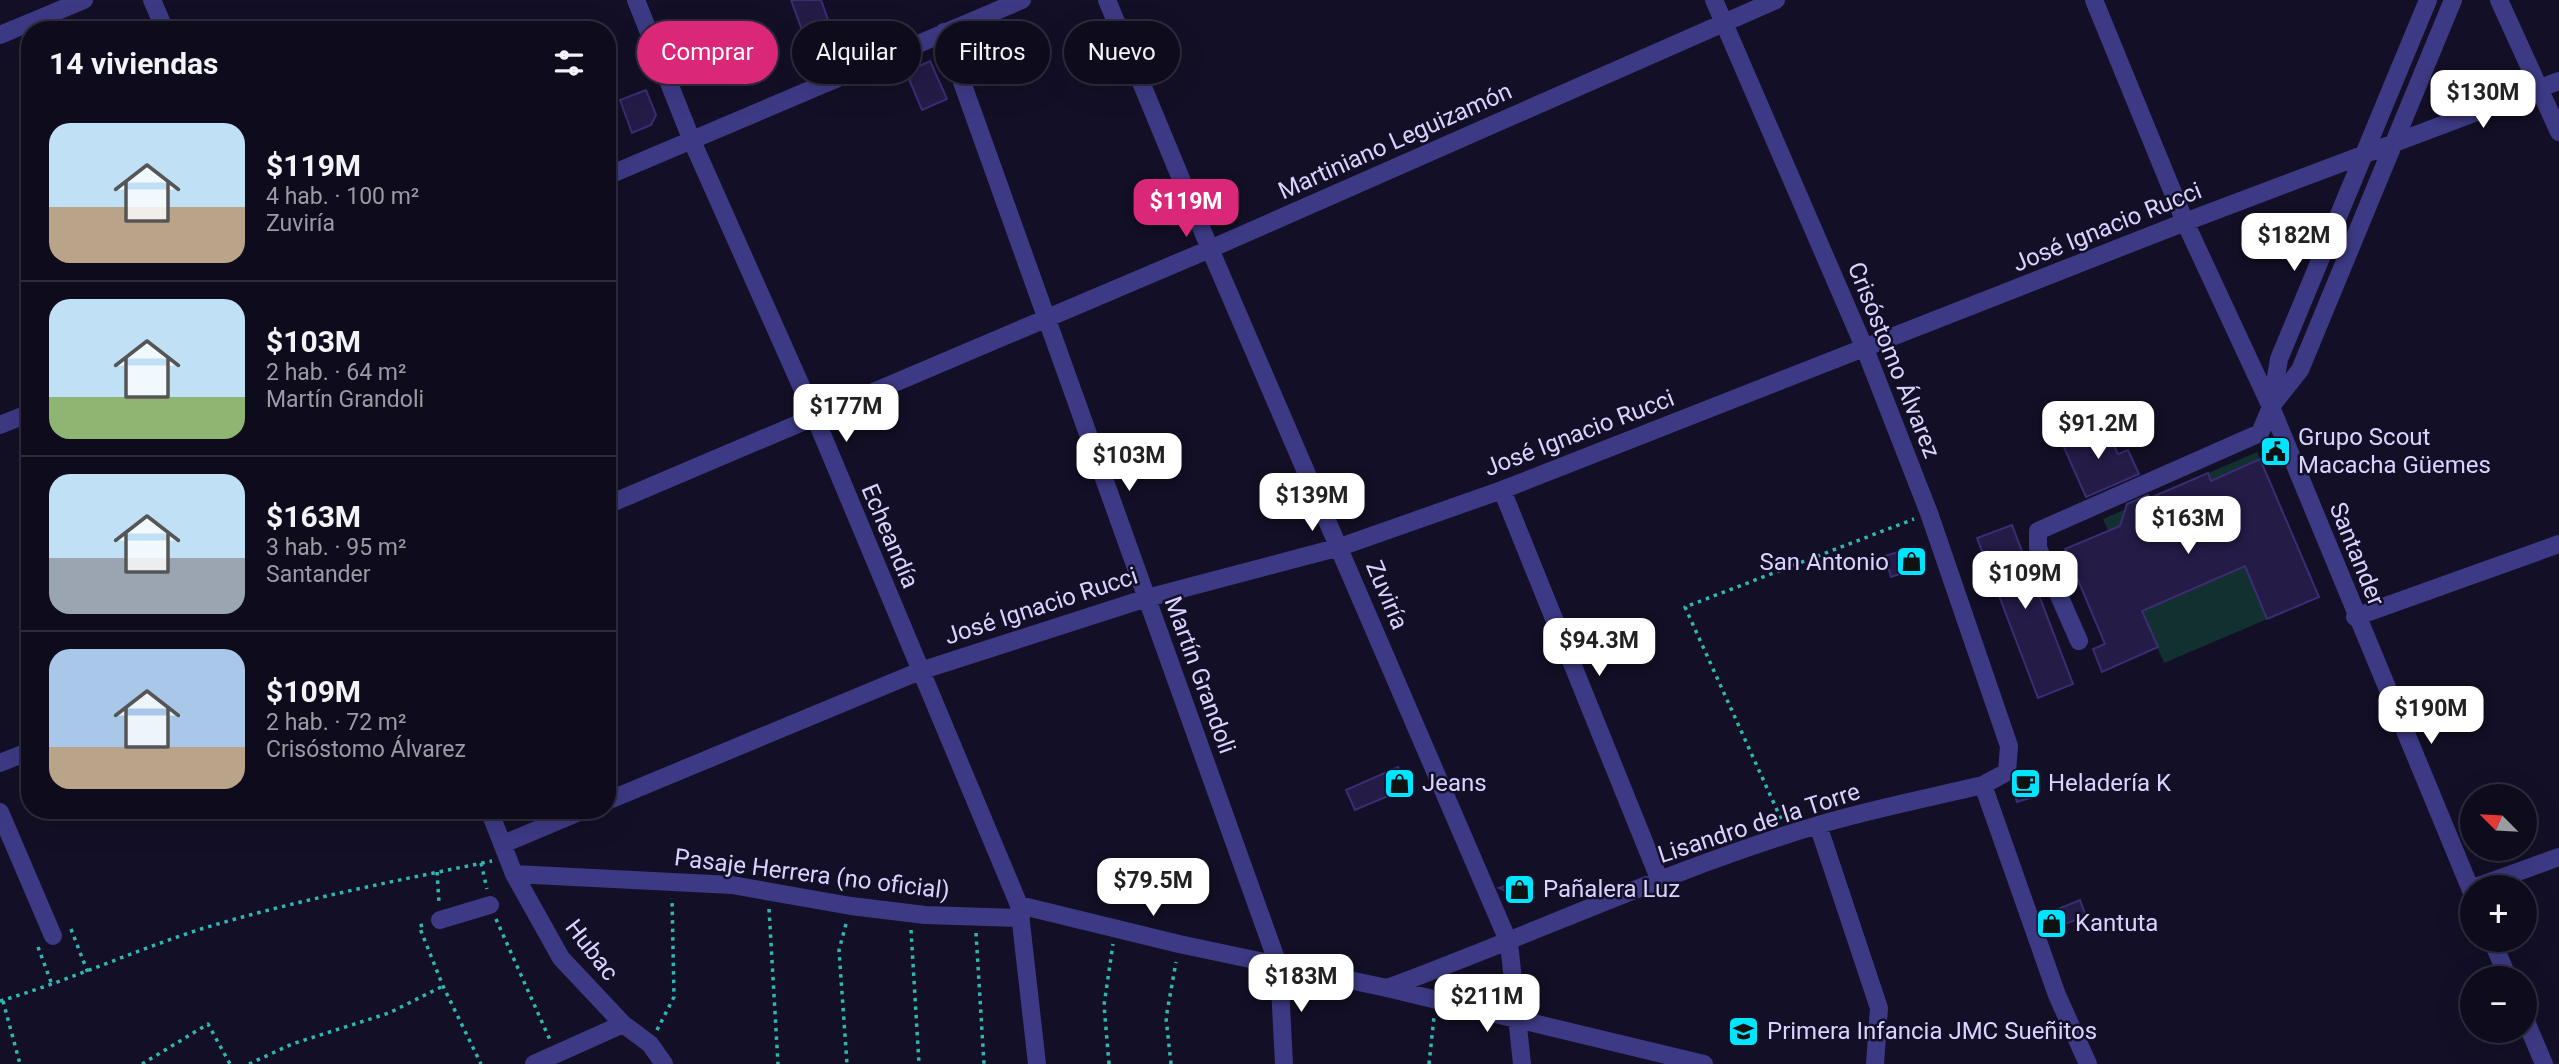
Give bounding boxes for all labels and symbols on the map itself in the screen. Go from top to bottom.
pin: $130M [2434,71,2532,130]
street label: Martiniano Leguizamón [1274,77,1516,205]
street label: José Ignacio Rucci [2008,176,2206,278]
pin: $119M [1137,180,1235,239]
pin: $182M [2245,214,2343,273]
street label: Crisóstomo Álvarez [1842,258,1946,462]
pin: $177M [797,384,895,444]
street label: José Ignacio Rucci [1480,384,1678,482]
pin: $91.2M [2041,402,2155,461]
place label: Grupo Scout Macacha Güemes [2298,423,2491,479]
pin: $103M [1080,434,1178,493]
public building icon: Grupo Scout Macacha Güemes [2258,434,2292,468]
pin: $139M [1263,474,1361,533]
street label: Echeandía [855,480,925,592]
pin: $163M [2139,496,2237,556]
street label: Santander [2324,498,2390,610]
shop icon: San Antonio [1895,545,1929,579]
place label: San Antonio [1759,548,1889,576]
pin: $109M [1976,552,2074,611]
street label: Zuviría [1360,556,1414,634]
street label: José Ignacio Rucci [941,562,1141,650]
street label: Martín Grandoli [1159,593,1241,757]
pin: $94.3M [1542,618,1656,678]
pin: $190M [2382,686,2480,746]
shop icon: Jeans [1382,766,1416,800]
cafe icon: Heladería K [2008,766,2042,800]
place label: Jeans [1422,769,1487,797]
place label: Heladería K [2048,769,2172,797]
street label: Lisandro de la Torre [1654,777,1864,869]
north arrow [2460,784,2538,861]
street label: Pasaje Herrera (no oficial) [673,843,951,905]
pin: $79.5M [1096,858,1210,918]
shop icon: Pañalera Luz [1503,872,1537,906]
place label: Pañalera Luz [1543,875,1680,903]
shop icon: Kantuta [2035,906,2069,940]
place label: Kantuta [2075,909,2158,937]
street label: Hubac [560,914,624,986]
pin: $183M [1252,954,1350,1014]
pin: $211M [1438,974,1536,1034]
school or university icon: Primera Infancia JMC Sueñitos [1727,1014,1761,1048]
place label: Primera Infancia JMC Sueñitos [1767,1017,2097,1045]

